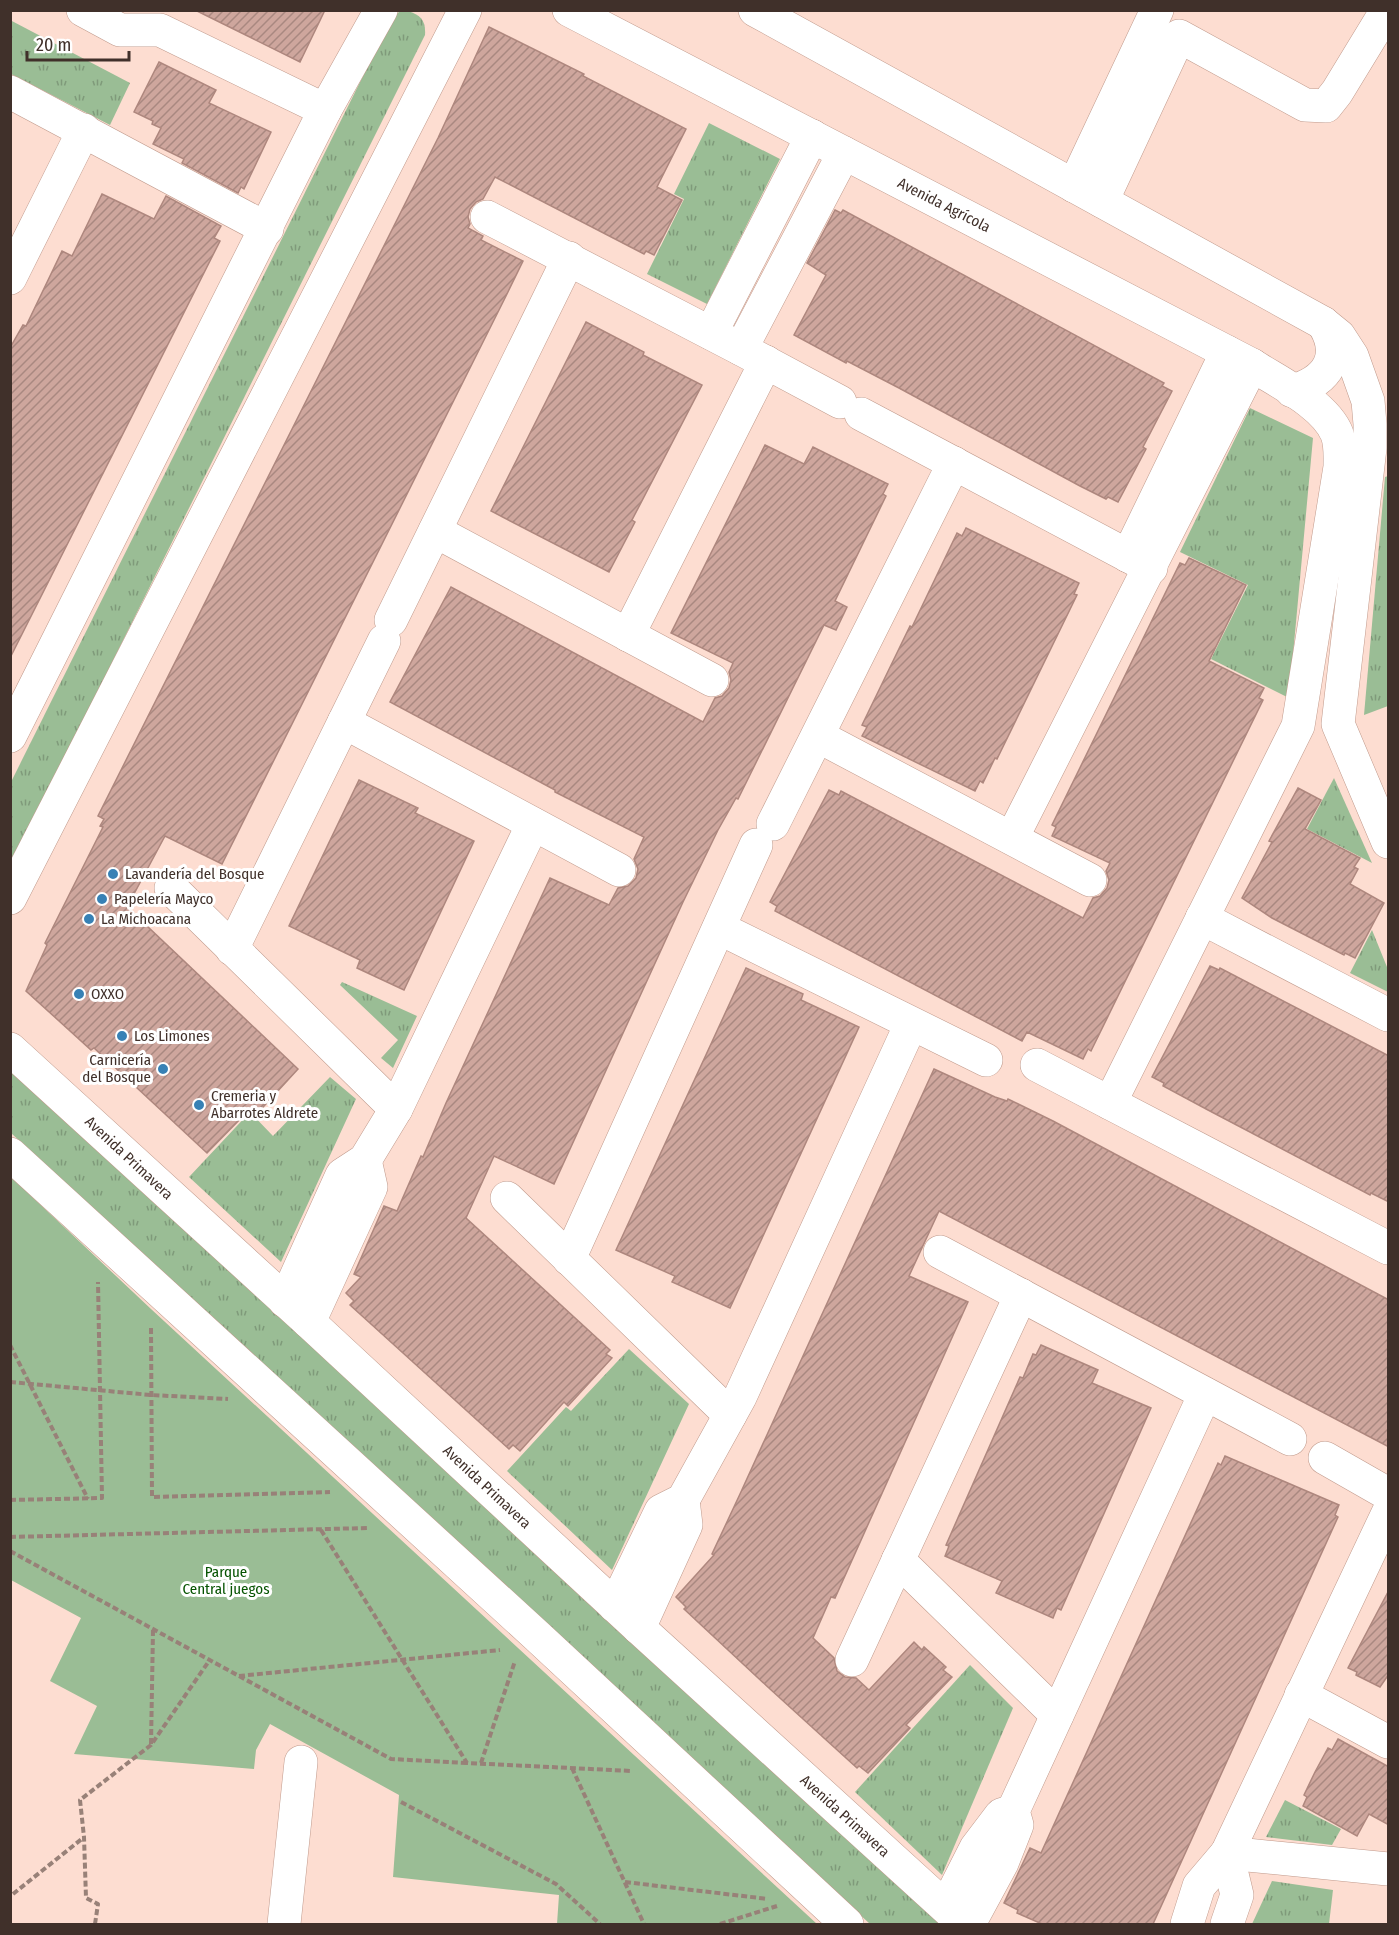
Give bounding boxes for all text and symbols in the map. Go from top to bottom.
scale bar [27,24,129,62]
text: 20 m [36,34,71,56]
street label: Avenida Agrícola [895,174,993,236]
place label: Lavandería del Bosque [125,865,264,883]
marker: Lavandería del Bosque [106,867,120,881]
place label: Papelería Mayco [114,890,214,908]
marker: Papelería Mayco [95,892,109,906]
place label: La Michoacana [101,910,191,928]
marker: La Michoacana [82,912,96,926]
place label: OXXO [91,985,124,1003]
marker: OXXO [72,987,86,1001]
place label: Los Limones [134,1027,210,1045]
marker: Los Limones [115,1029,129,1043]
place label: Carnicería del Bosque [82,1051,151,1086]
marker: Carnicería del Bosque [156,1062,170,1076]
place label: Cremeria y Abarrotes Aldrete [211,1087,318,1122]
marker: Cremeria y Abarrotes Aldrete [192,1098,206,1112]
street label: Avenida Primavera [81,1113,177,1203]
street label: Avenida Primavera [439,1442,535,1532]
park label: Parque Central juegos [182,1563,270,1598]
street label: Avenida Primavera [797,1771,893,1861]

